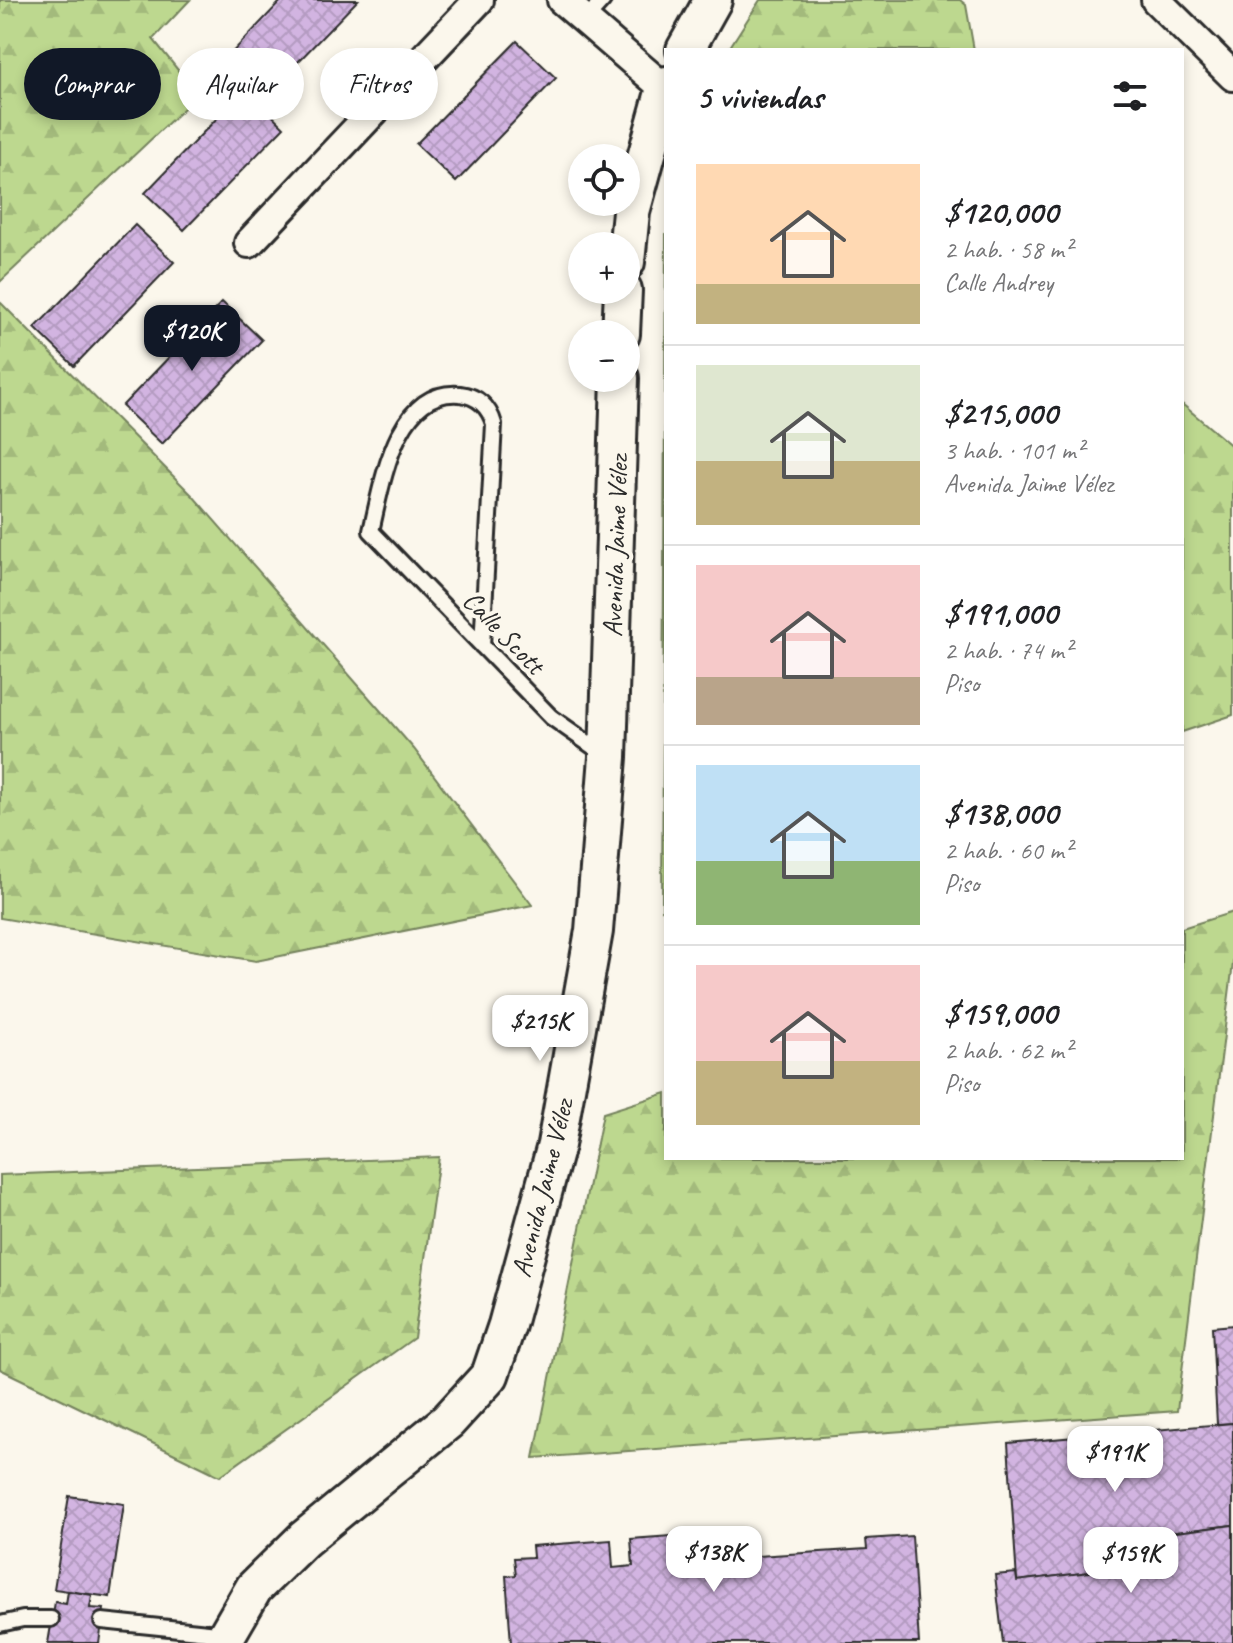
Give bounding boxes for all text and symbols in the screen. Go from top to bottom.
chip: Comprar [24,48,161,120]
chip: Alquilar [177,48,304,120]
chip: Filtros [320,48,438,120]
icon: filters [1108,74,1152,118]
text: 5 viviendas [696,75,823,118]
map controls [568,144,640,392]
button: locate [568,144,640,216]
text: $120,000 [944,190,1058,233]
icon: home [760,196,856,292]
button: + [568,232,640,304]
text: 2 hab. · 58 m² [944,233,1072,266]
text: Calle Andrey [944,266,1053,299]
pin: $120K [136,305,248,373]
text: $120K [162,314,222,347]
button: − [568,320,640,392]
text: $215,000 [944,391,1057,434]
icon: home [760,397,856,493]
text: 3 hab. · 101 m² [944,434,1084,467]
street label: Avenida Jaime Vélez [594,452,636,638]
text: Avenida Jaime Vélez [944,467,1113,500]
street label: Calle Scott [456,583,554,683]
text: $191,000 [944,591,1057,634]
icon: home [760,597,856,693]
text: 2 hab. · 74 m² [944,634,1072,667]
text: Piso [944,667,979,700]
text: $138,000 [944,791,1058,834]
icon: home [760,797,856,893]
text: 2 hab. · 60 m² [944,834,1072,867]
text: Piso [944,867,979,900]
text: $159,000 [944,991,1057,1034]
pin: $215K [484,995,596,1063]
icon: home [760,997,856,1093]
text: $215K [510,1004,570,1037]
text: 2 hab. · 62 m² [944,1034,1072,1067]
text: Piso [944,1067,979,1100]
street label: Avenida Jaime Vélez [503,1093,582,1281]
pin: $191K [1059,1426,1171,1494]
text: $191K [1085,1435,1145,1468]
pin: $138K [658,1526,770,1594]
pin: $159K [1075,1527,1187,1595]
text: $138K [684,1535,744,1568]
text: $159K [1101,1536,1161,1569]

